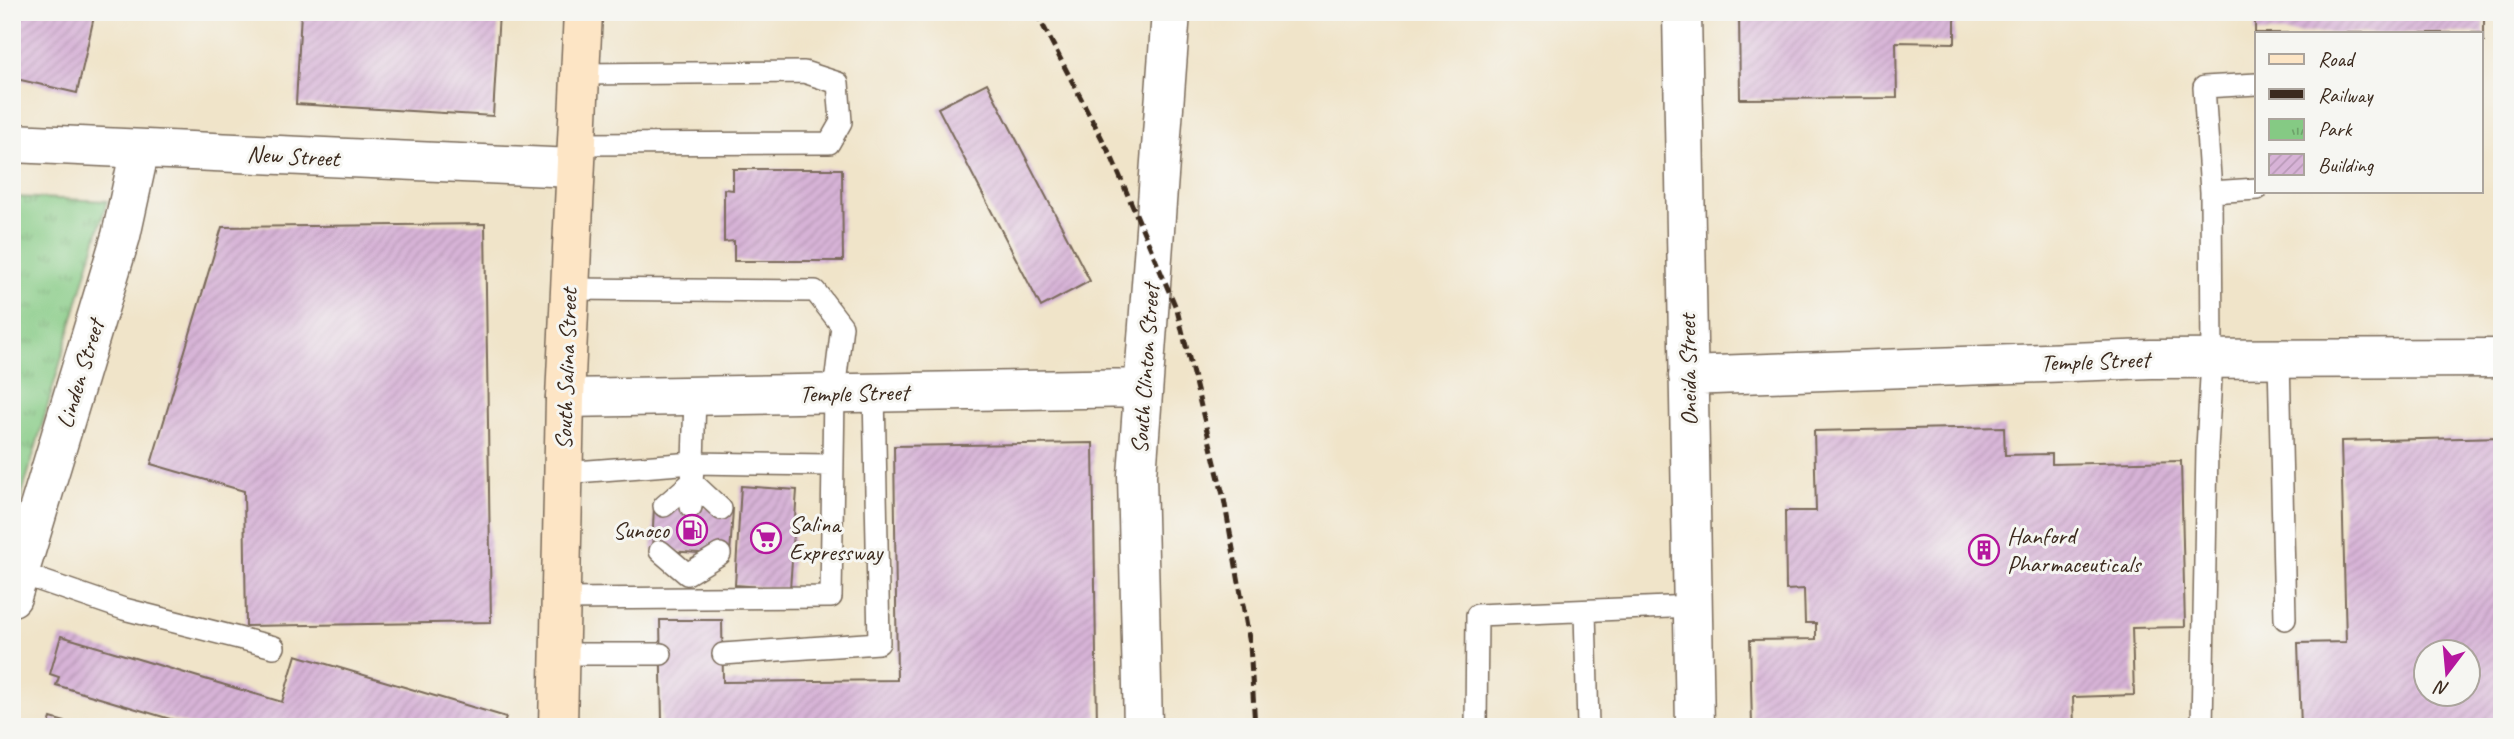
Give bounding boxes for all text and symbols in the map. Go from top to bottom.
legend [2255,32,2482,192]
text: Road [2318,46,2357,72]
text: Railway [2318,82,2374,108]
text: Park [2318,116,2353,142]
street label: New Street [246,139,342,174]
text: Building [2318,152,2375,178]
street label: South Clinton Street [1124,280,1166,455]
street label: South Salina Street [548,286,584,450]
street label: Oneida Street [1672,312,1704,426]
street label: Linden Street [49,313,112,432]
street label: Temple Street [2040,344,2153,378]
street label: Temple Street [799,377,912,409]
place label: Salina Expressway [789,509,884,567]
fuel station icon: Sunoco [675,513,709,547]
place label: Sunoco [613,515,671,545]
supermarket icon: Salina Expressway [749,521,783,555]
place label: Hanford Pharmaceuticals [2007,521,2142,579]
building icon: Hanford Pharmaceuticals [1967,533,2001,567]
north arrow [2412,638,2482,708]
text: N [2431,674,2452,702]

